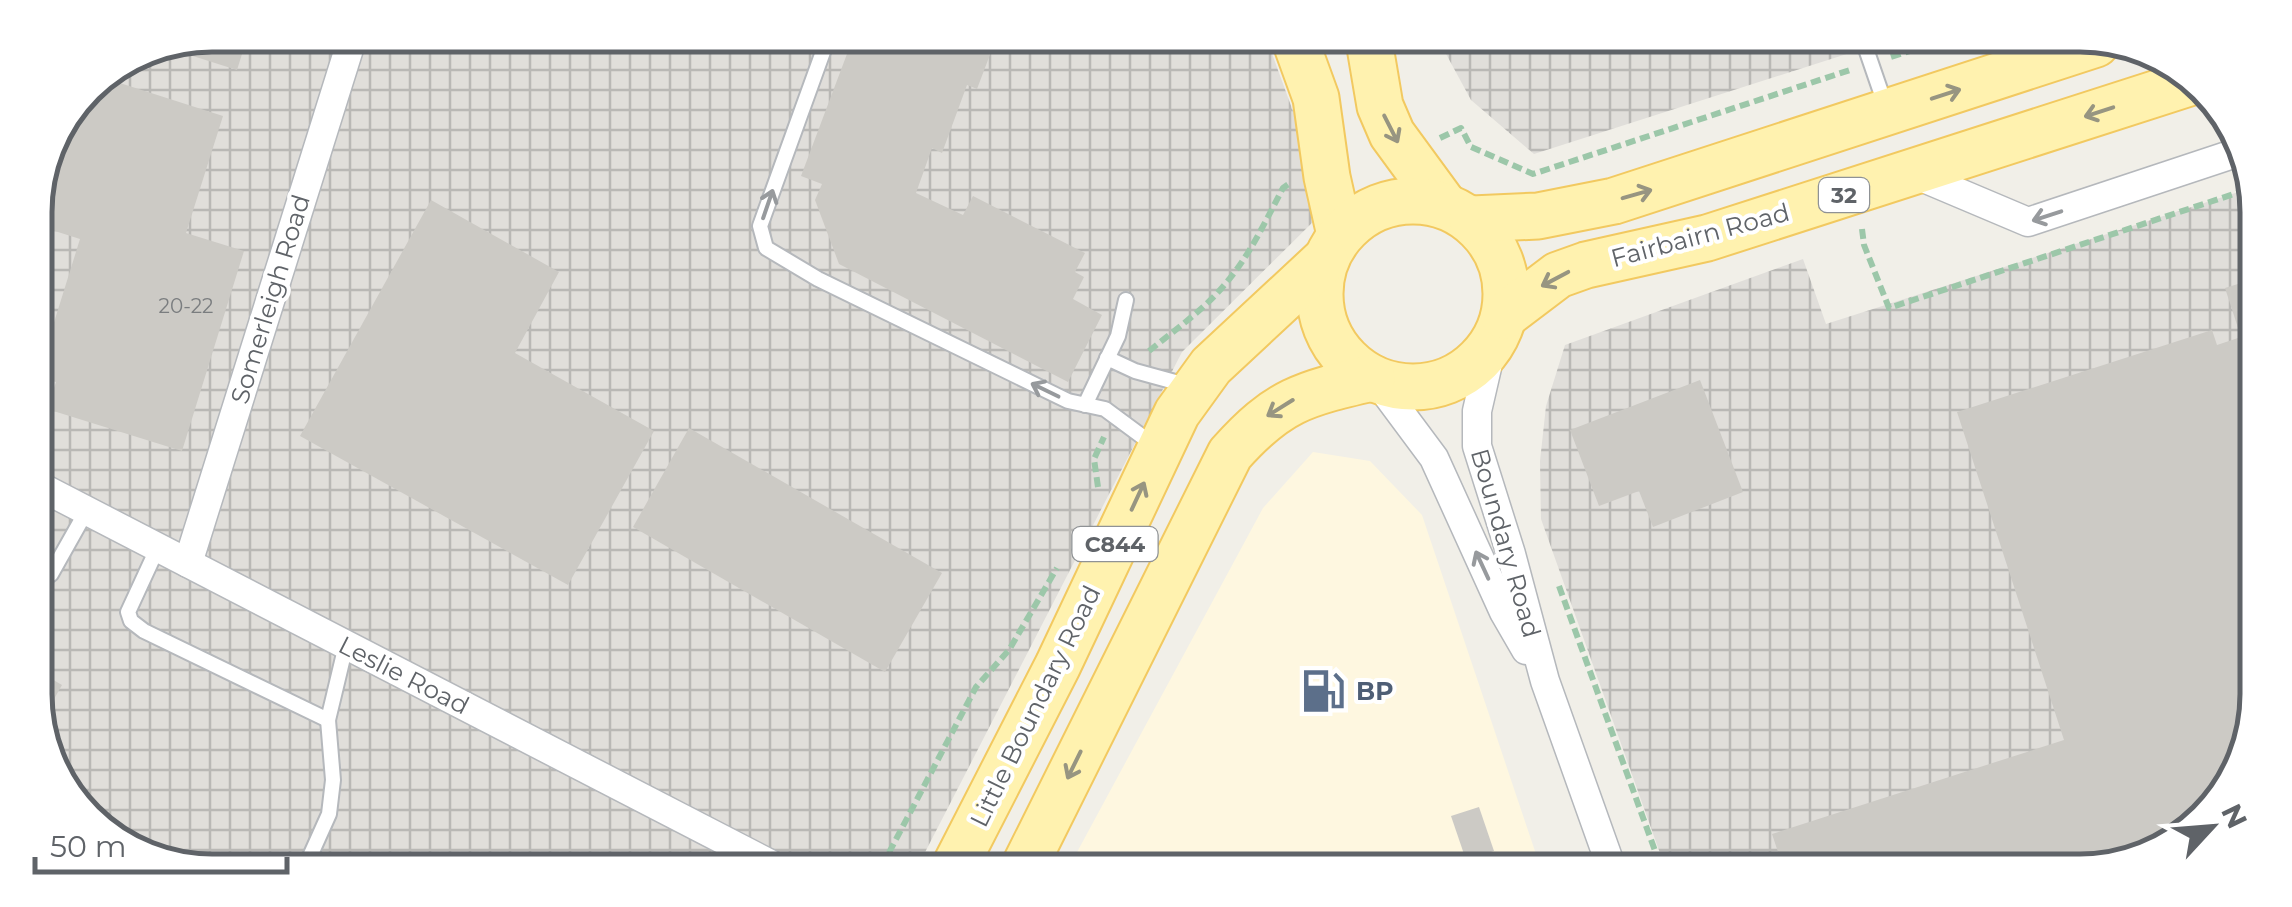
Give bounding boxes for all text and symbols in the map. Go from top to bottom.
one-way arrow [1930,83,1961,101]
one-way arrow [2084,104,2115,122]
one-way arrow [1382,114,1401,144]
road number: 32 [1819,178,1869,212]
one-way arrow [1621,184,1652,202]
one-way arrow [760,188,778,220]
street label: Somerleigh Road [224,191,316,407]
street label: Fairbairn Road [1607,197,1793,273]
one-way arrow [2031,209,2063,227]
one-way arrow [1541,270,1570,289]
house number: 20-22 [159,294,213,318]
one-way arrow [1030,380,1060,399]
one-way arrow [1266,398,1295,418]
street label: Boundary Road [1465,445,1547,641]
one-way arrow [1129,482,1148,512]
road number: C844 [1072,527,1158,561]
one-way arrow [1472,550,1490,581]
street label: Little Boundary Road [963,580,1107,832]
street label: Leslie Road [334,629,474,721]
fuel station icon: BP [1299,667,1347,715]
place label: BP [1356,676,1393,706]
one-way arrow [1064,750,1083,780]
north arrow [2162,777,2262,877]
text: N [2214,798,2255,834]
scale bar [35,812,288,874]
text: 50 m [50,828,127,865]

